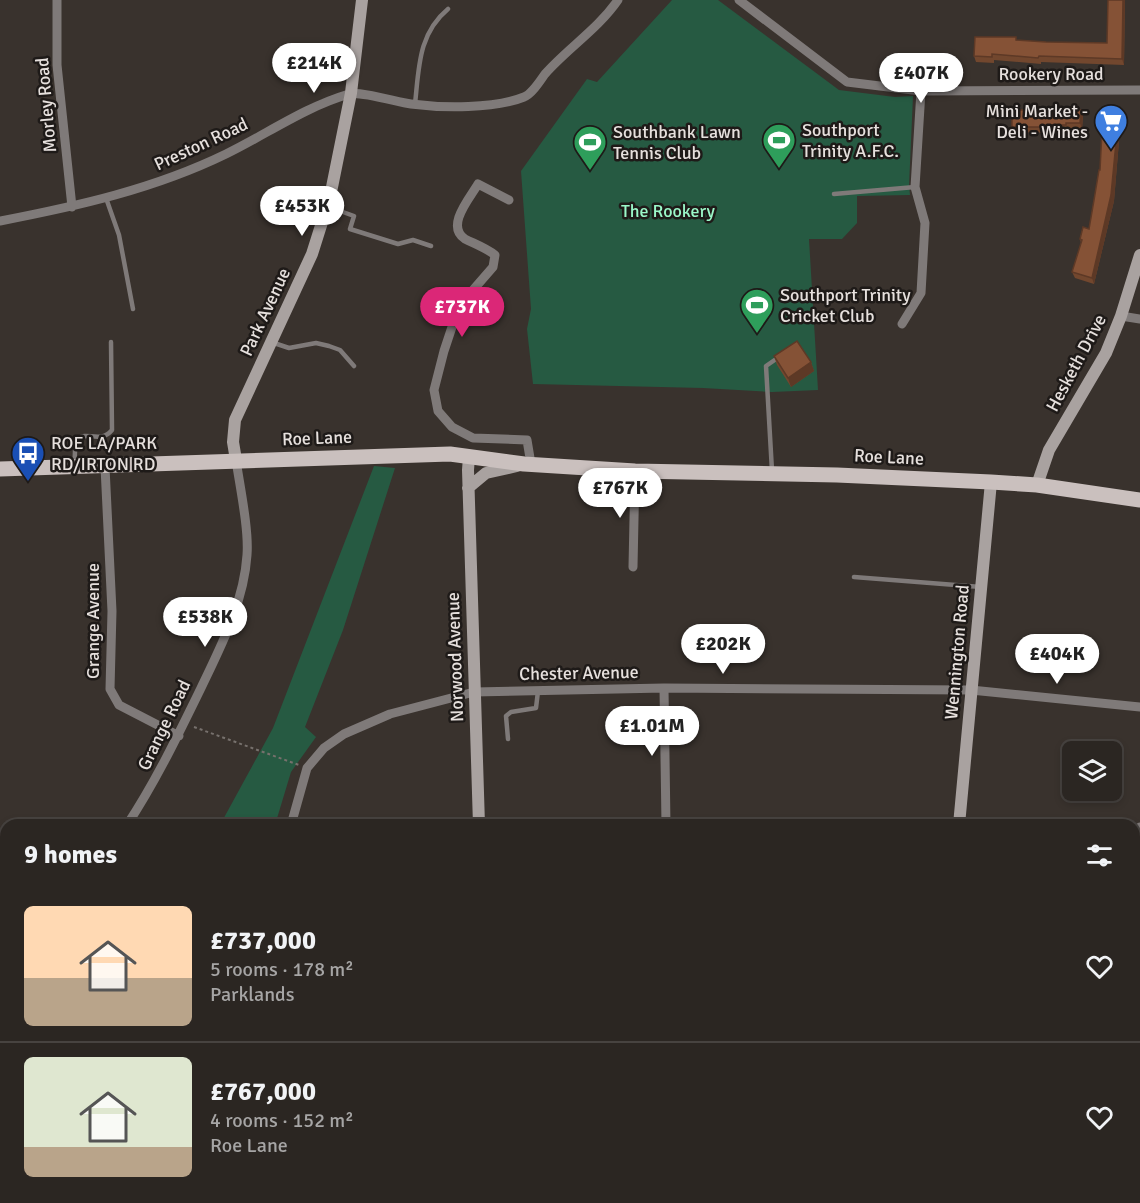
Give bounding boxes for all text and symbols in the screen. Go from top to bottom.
pin: £214K [272,43,356,94]
text: £214K [286,50,342,75]
pin: £407K [879,53,963,104]
street label: Morley Road [31,57,61,153]
text: £407K [893,60,949,85]
street label: Rookery Road [999,63,1103,85]
place label: Mini Market - Deli - Wines [985,100,1088,143]
supermarket icon: Mini Market - Deli - Wines [1093,103,1129,150]
street label: Preston Road [151,113,251,175]
place label: Southport Trinity A.F.C. [802,119,899,162]
place label: Southbank Lawn Tennis Club [613,121,741,164]
sports icon: Southport Trinity A.F.C. [761,122,797,169]
sports icon: Southbank Lawn Tennis Club [572,124,608,171]
pin: £453K [260,186,344,237]
text: £453K [274,193,330,218]
park label: The Rookery [621,200,716,222]
street label: Park Avenue [235,264,295,360]
place label: Southport Trinity Cricket Club [780,284,911,327]
pin: £737K [420,287,504,338]
sports icon: Southport Trinity Cricket Club [739,287,775,334]
text: £737K [434,294,490,319]
street label: Hesketh Drive [1041,311,1111,415]
street label: Roe Lane [282,426,352,450]
place label: ROE LA/PARK RD/IRTON RD [51,432,157,475]
bus stop icon: ROE LA/PARK RD/IRTON RD [10,435,46,482]
street label: Roe Lane [853,444,925,470]
pin: £767K [578,468,662,519]
text: £767K [592,475,648,500]
street label: Grange Avenue [82,563,104,679]
street label: Wennington Road [940,584,974,720]
street label: Norwood Avenue [442,592,468,722]
pin: £538K [163,597,247,648]
text: £538K [177,604,233,629]
pin: £202K [681,624,765,675]
text: £202K [695,631,751,656]
pin: £404K [1015,634,1099,685]
text: £404K [1029,641,1085,666]
street label: Chester Avenue [519,661,639,685]
street label: Grange Road [133,676,195,774]
pin: £1.01M [603,706,701,757]
text: £1.01M [619,713,685,738]
map controls [1062,741,1122,801]
button: layers [1062,741,1122,801]
text: 9 homes [24,839,117,871]
icon: filters [1083,839,1116,872]
text: £737,000 [210,925,316,957]
icon: home [72,930,144,1002]
icon: heart [1083,950,1116,983]
text: 5 rooms · 178 m² [210,957,354,982]
text: Parklands [210,982,294,1007]
text: £767,000 [210,1076,316,1108]
icon: home [72,1081,144,1153]
icon: heart [1083,1101,1116,1134]
text: 4 rooms · 152 m² [210,1108,354,1133]
text: Roe Lane [210,1133,288,1158]

